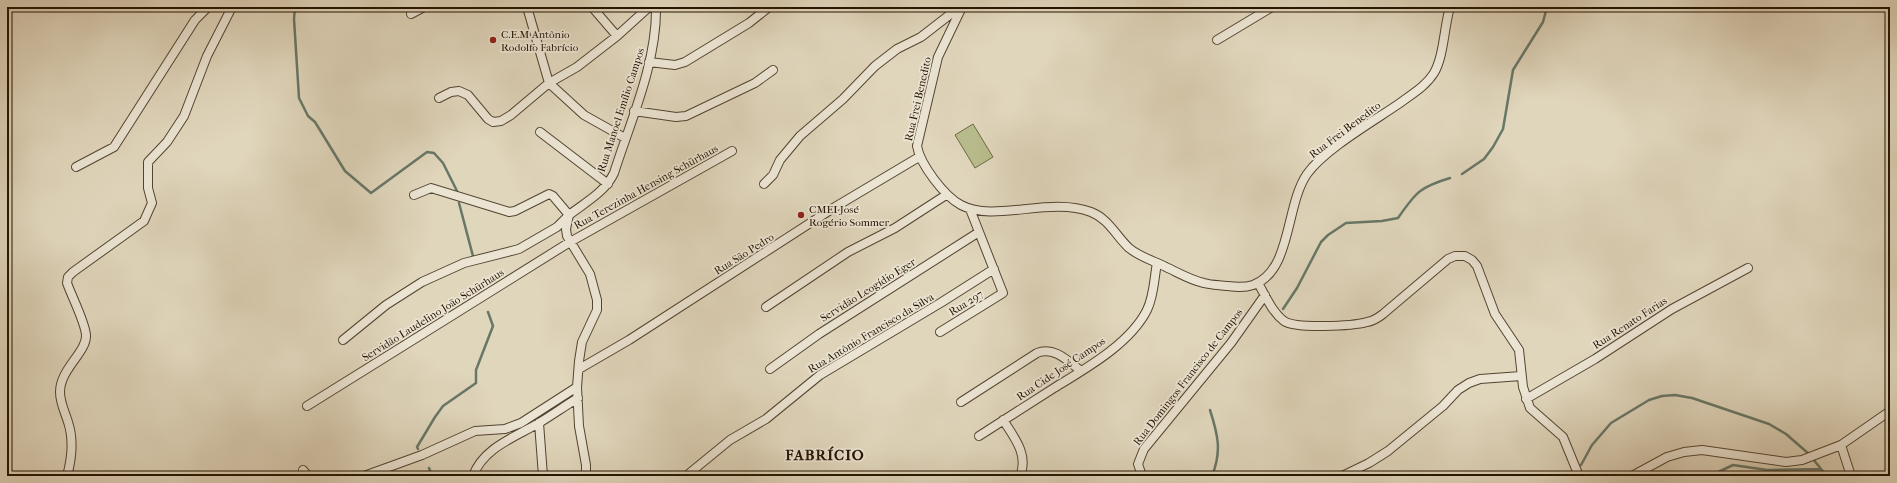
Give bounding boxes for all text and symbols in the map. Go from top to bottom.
place label: C.E.M Antônio Rodolfo Fabrício [501,28,579,54]
marker: C.E.M Antônio Rodolfo Fabrício [488,35,498,45]
street label: Rua Manoel Emílio Campos [595,46,647,174]
street label: Rua Frei Benedito [902,55,934,142]
street label: Rua Frei Benedito [1307,99,1384,161]
street label: Rua Terezinha Hensing Schürhaus [572,142,720,232]
place label: CMEI José Rogério Sommer [809,203,889,229]
marker: CMEI José Rogério Sommer [796,210,806,220]
street label: Rua São Pedro [712,230,777,278]
street label: Servidão Leogídio Eger [818,255,918,325]
street label: Servidão Laudelino João Schürhaus [360,266,506,364]
street label: Rua 297 [946,287,986,319]
street label: Rua Antônio Francisco da Silva [806,290,937,376]
street label: Rua Renato Farias [1590,294,1670,352]
street label: Rua Domingos Francisco de Campos [1131,306,1245,448]
street label: Rua Cide José Campos [1014,334,1108,404]
district label: FABRÍCIO [784,446,865,464]

